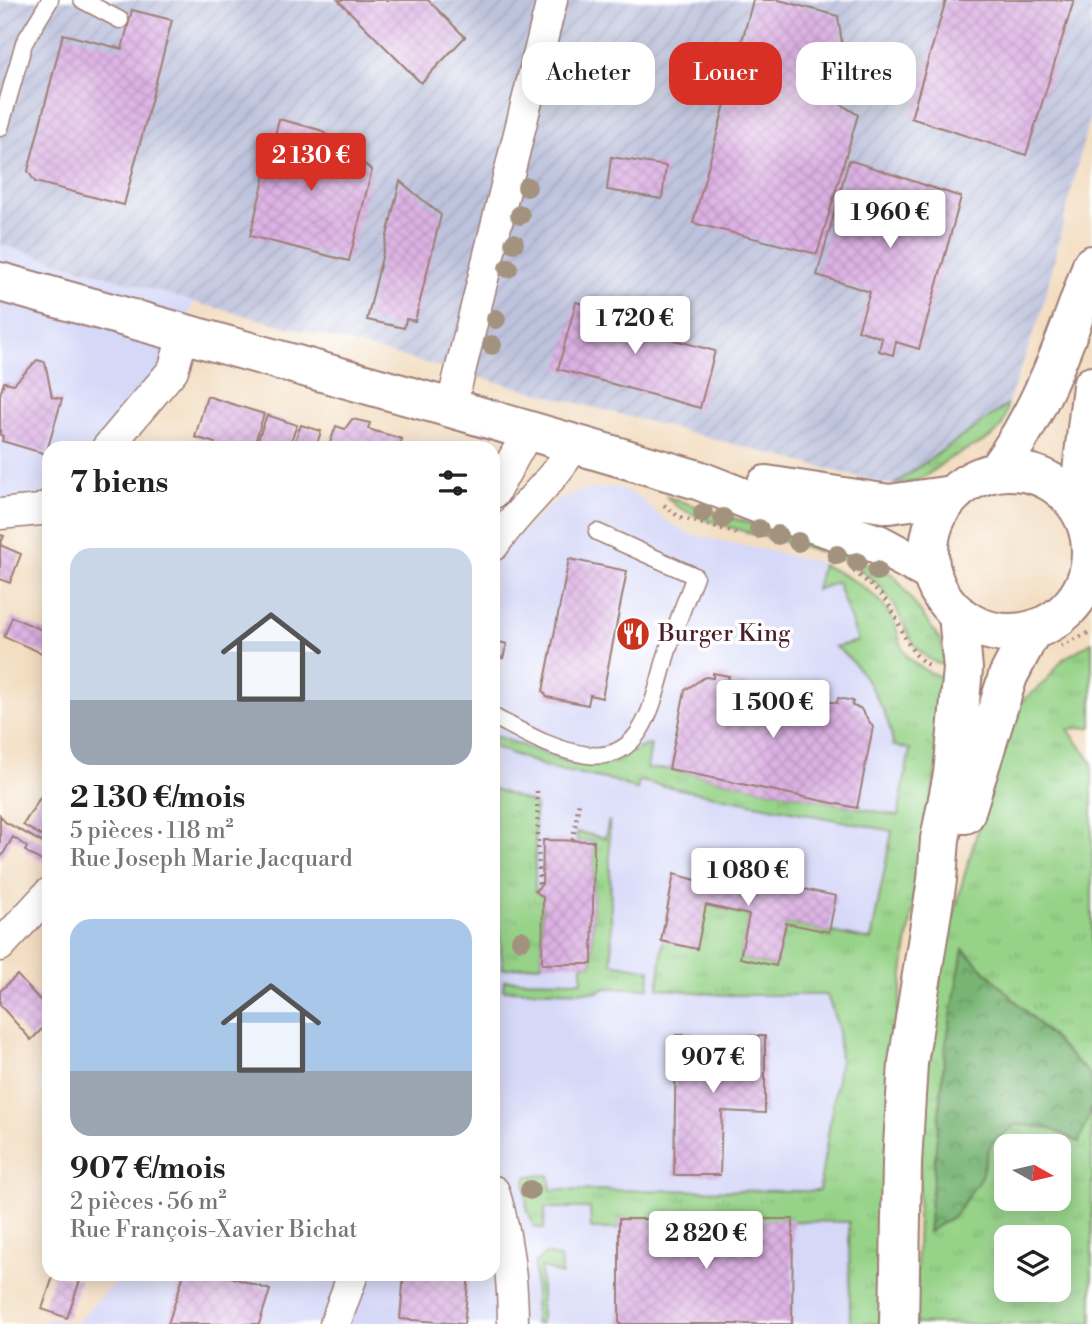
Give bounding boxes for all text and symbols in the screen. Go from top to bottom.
chip: Acheter [522,42,655,105]
chip: Louer [669,42,782,105]
chip: Filtres [796,42,916,105]
pin: 2 130 € [246,134,376,193]
text: 2 130 € [272,142,350,170]
pin: 1 960 € [825,190,955,250]
text: 1 960 € [850,199,930,227]
pin: 1 720 € [570,296,700,356]
text: 1 720 € [596,305,674,333]
text: 7 biens [70,464,168,502]
icon: filters [434,464,472,502]
icon: home [208,594,334,720]
restaurant icon: Burger King [614,615,652,653]
place label: Burger King [657,619,791,649]
pin: 1 500 € [708,680,838,740]
text: 1 500 € [732,689,814,717]
text: 2 130 €/mois [70,779,245,817]
text: 5 pièces · 118 m² [70,817,234,845]
text: Rue Joseph Marie Jacquard [70,845,353,873]
pin: 1 080 € [683,848,813,908]
text: 1 080 € [707,857,789,885]
icon: home [208,965,334,1091]
pin: 907 € [664,1036,762,1095]
text: 907 € [681,1044,745,1072]
north arrow [994,1134,1071,1211]
map controls [994,1134,1071,1302]
text: 907 €/mois [70,1150,226,1188]
text: 2 pièces · 56 m² [70,1188,227,1216]
pin: 2 820 € [641,1212,771,1271]
text: Rue François-Xavier Bichat [70,1216,357,1244]
text: 2 820 € [665,1220,747,1248]
button: layers [994,1225,1071,1302]

